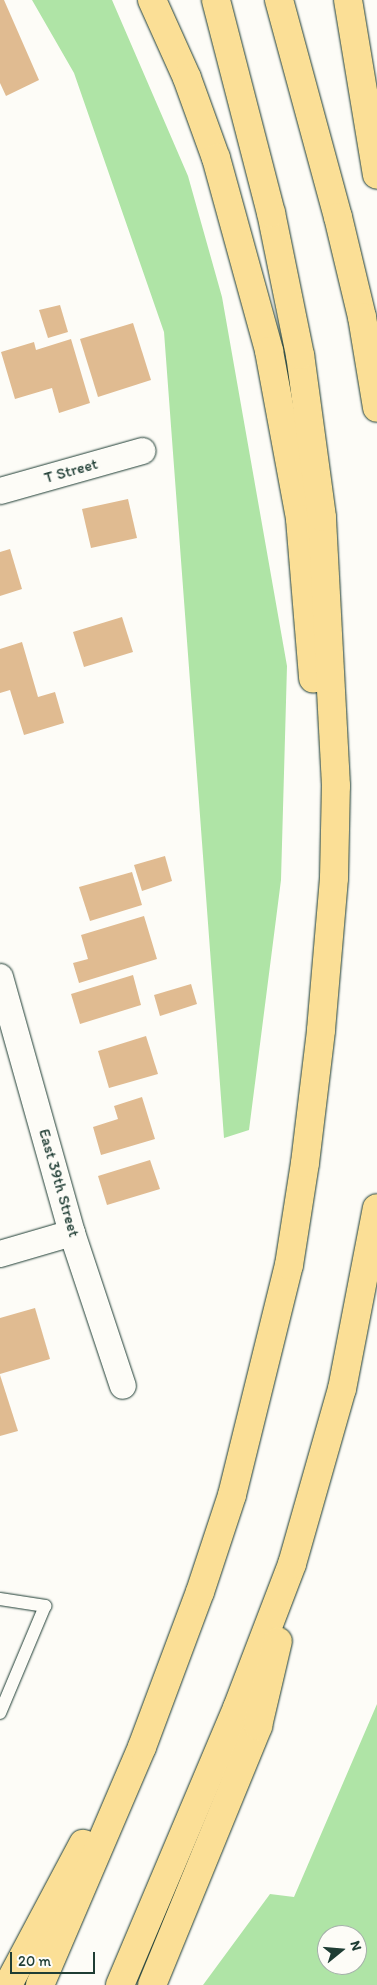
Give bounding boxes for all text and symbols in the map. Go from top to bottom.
street label: T Street [42,454,100,488]
street label: East 39th Street [34,1127,84,1239]
north arrow [317,1925,367,1975]
text: N [346,1939,365,1953]
scale bar [12,1942,98,1974]
text: 20 m [18,1952,51,1970]

